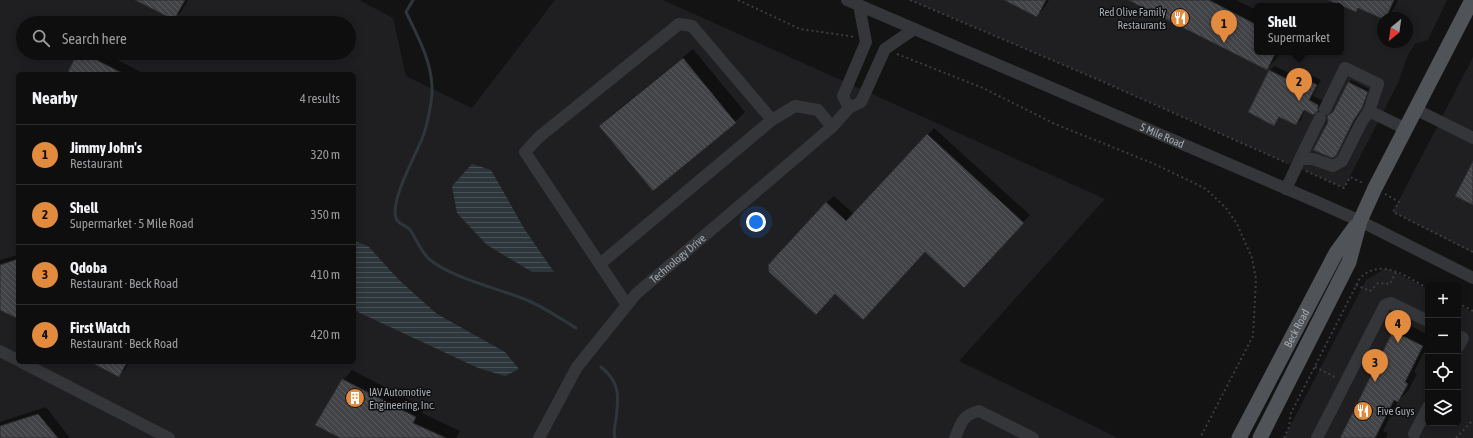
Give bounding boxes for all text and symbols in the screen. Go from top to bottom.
popup [1254,3,1344,55]
place label: Red Olive Family Restaurants [1099,6,1166,31]
restaurant icon: Red Olive Family Restaurants [1169,7,1191,29]
pin: 1 [1211,10,1237,43]
north arrow [1377,12,1413,48]
text: Shell [1268,13,1296,30]
search box [16,16,356,60]
icon: search [30,27,52,49]
text: Search here [62,30,127,47]
text: Supermarket [1268,30,1330,45]
pin: 2 [1286,68,1312,101]
text: Nearby [32,88,78,108]
text: 4 results [300,91,340,106]
street label: 5 Mile Road [1138,121,1186,150]
text: Jimmy John's [70,139,142,156]
text: 1 [42,147,48,162]
text: 320 m [311,147,340,162]
text: Restaurant [70,156,123,171]
text: Shell [70,199,98,216]
text: 2 [42,207,48,222]
text: 350 m [311,207,340,222]
your location [746,212,766,232]
text: Supermarket · 5 Mile Road [70,216,194,231]
street label: Technology Drive [647,232,708,286]
text: Qdoba [70,259,107,276]
text: 3 [42,267,48,282]
text: 410 m [311,267,340,282]
text: Restaurant · Beck Road [70,276,178,291]
map controls [1425,282,1461,426]
button: + [1425,282,1461,318]
street label: Beck Road [1282,307,1312,349]
pin: 4 [1385,310,1411,343]
button: − [1425,318,1461,354]
text: First Watch [70,319,130,336]
text: 4 [42,327,48,342]
text: 420 m [311,327,340,342]
text: Restaurant · Beck Road [70,336,178,351]
pin: 3 [1362,349,1388,382]
button: locate [1425,354,1461,390]
place label: IAV Automotive Engineering, Inc. [369,386,435,411]
building icon: IAV Automotive Engineering, Inc. [344,387,366,409]
button: layers [1425,390,1461,426]
restaurant icon: Five Guys [1352,400,1374,422]
place label: Five Guys [1377,405,1415,417]

